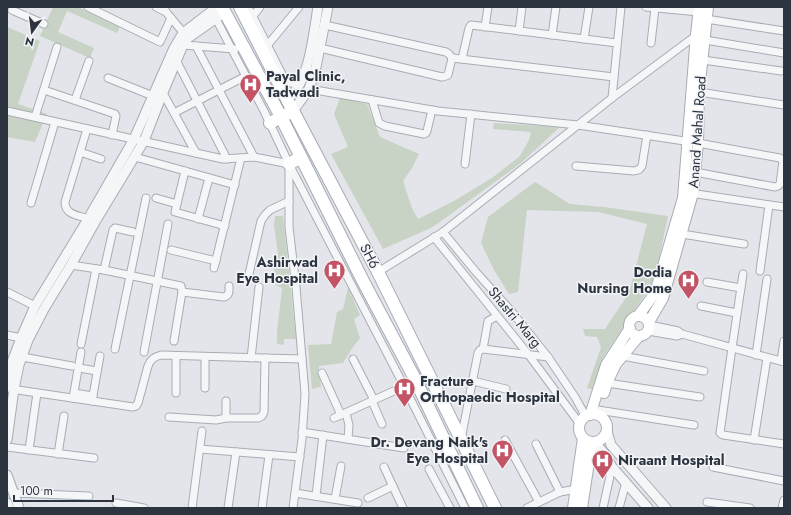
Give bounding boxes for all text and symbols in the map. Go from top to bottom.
north arrow [12,12,52,52]
text: N [23,33,36,51]
place label: Payal Clinic, Tadwadi [266,66,345,102]
hospital icon: Payal Clinic, Tadwadi [237,71,263,104]
street label: Anand Mahal Road [683,75,711,189]
street label: SH6 [355,240,385,272]
place label: Ashirwad Eye Hospital [236,252,318,288]
hospital icon: Ashirwad Eye Hospital [321,257,347,290]
place label: Dodia Nursing Home [577,262,672,298]
hospital icon: Dodia Nursing Home [675,267,701,300]
street label: Shastri Marg [484,282,546,352]
place label: Fracture Orthopaedic Hospital [420,371,560,407]
hospital icon: Fracture Orthopaedic Hospital [391,376,417,409]
place label: Dr. Devang Naik's Eye Hospital [370,432,489,468]
hospital icon: Dr. Devang Naik's Eye Hospital [490,437,516,470]
hospital icon: Niraant Hospital [589,447,615,480]
place label: Niraant Hospital [618,450,724,470]
scale bar [14,477,113,503]
text: 100 m [20,482,53,500]

